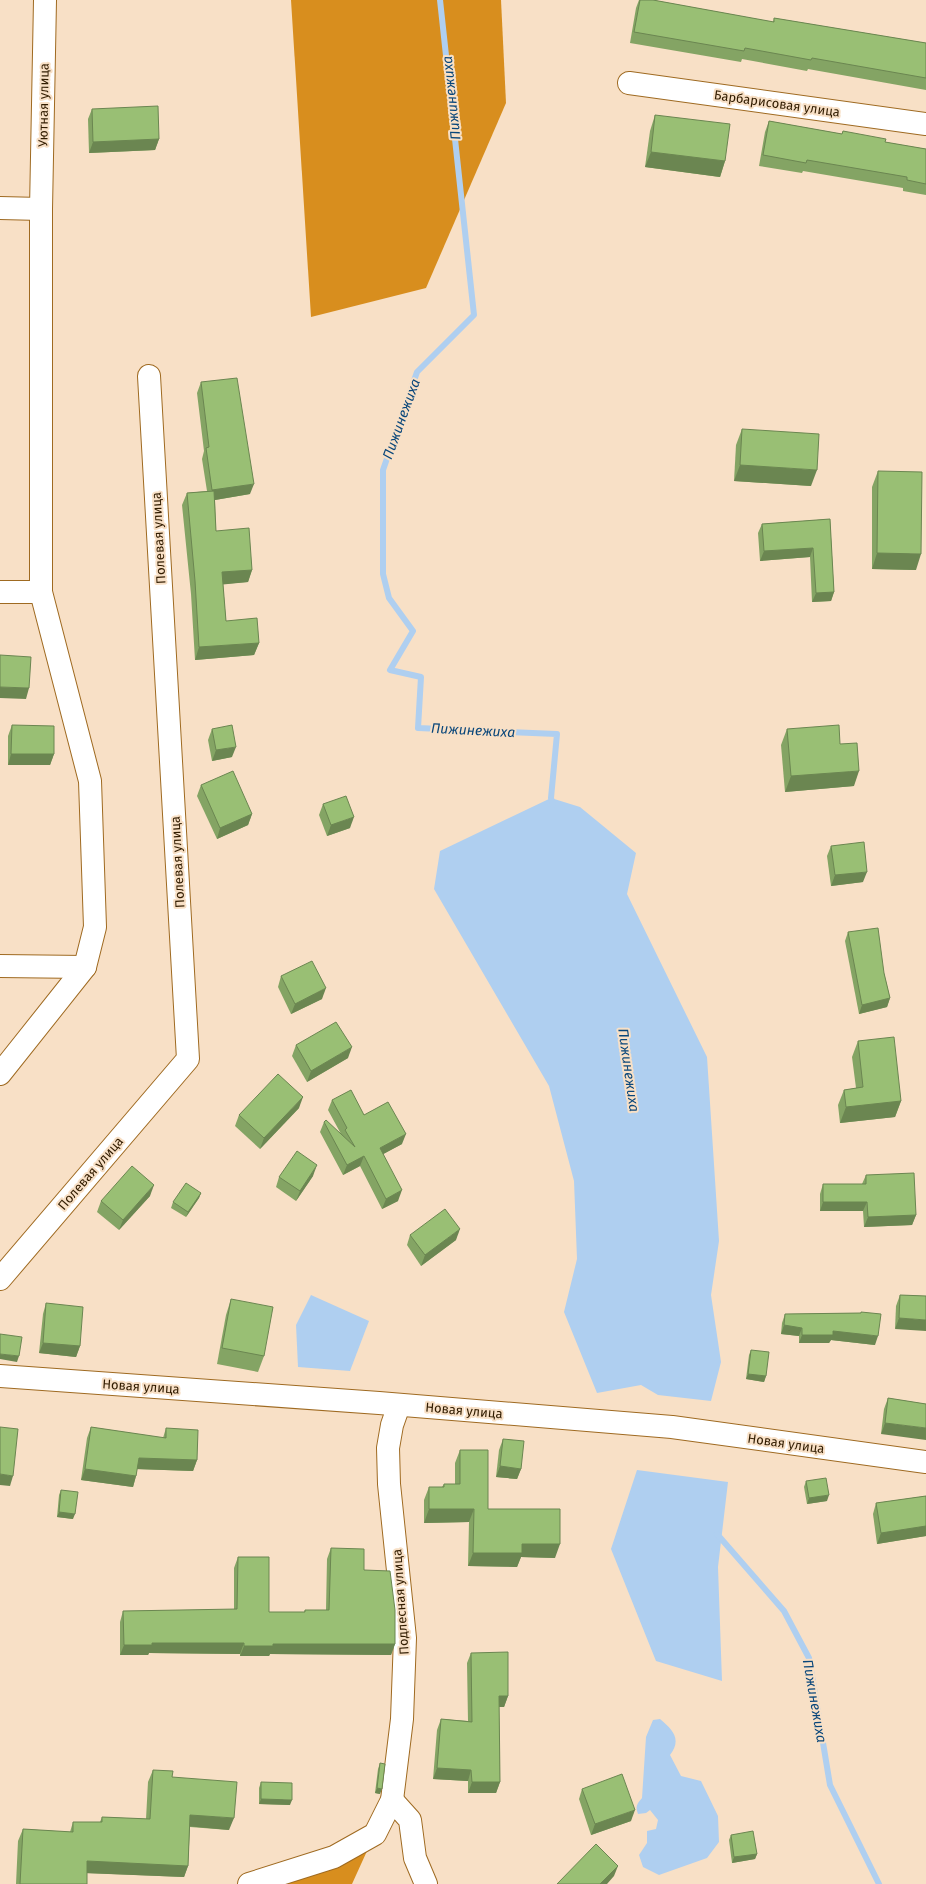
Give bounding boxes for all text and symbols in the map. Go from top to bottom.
water label: Пижинежиха [439,55,464,141]
street label: Уютная улица [35,63,52,147]
street label: Барбарисовая улица [713,87,841,120]
water label: Пижинежиха [379,377,424,462]
street label: Полевая улица [149,492,168,584]
water label: Пижинежиха [430,720,516,741]
street label: Полевая улица [168,816,187,908]
water label: Пижинежиха [614,1027,643,1113]
street label: Полевая улица [55,1134,126,1213]
street label: Новая улица [102,1376,180,1397]
street label: Новая улица [425,1400,503,1421]
street label: Новая улица [746,1431,825,1456]
street label: Подлесная улица [389,1549,412,1655]
water label: Пижинежиха [799,1658,830,1744]

